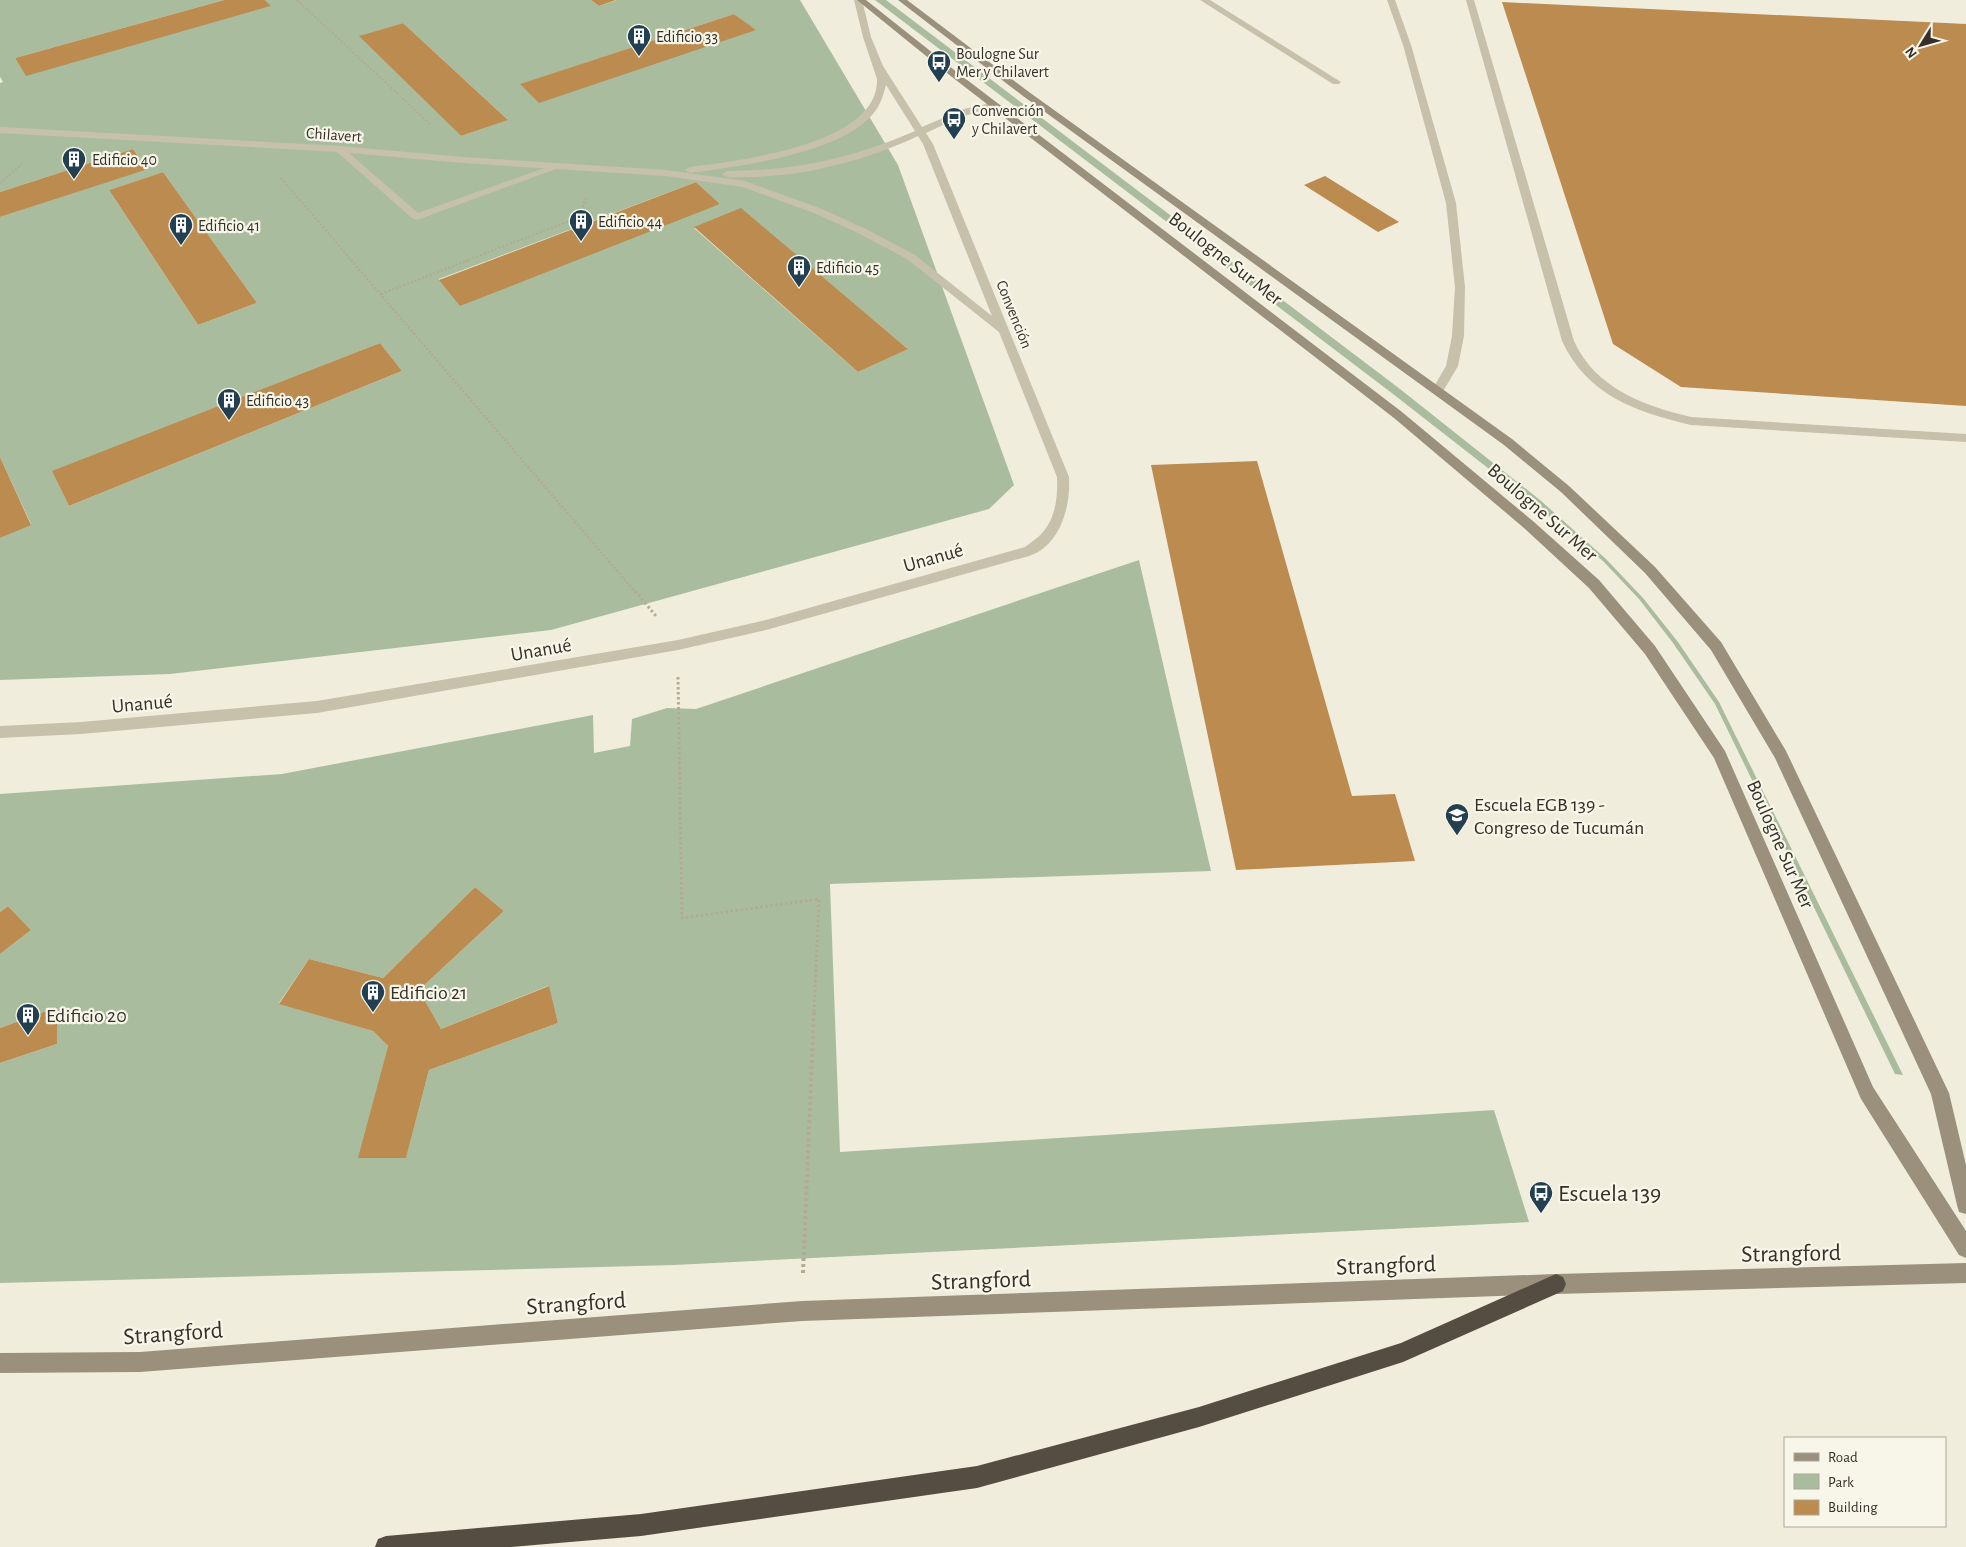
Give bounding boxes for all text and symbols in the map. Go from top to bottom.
north arrow [1896,20,1946,70]
building icon: Edificio 33 [626,23,652,57]
place label: Edificio 33 [656,29,718,45]
text: N [1903,44,1920,60]
place label: Boulogne Sur Mer y Chilavert [956,46,1049,81]
bus stop icon: Boulogne Sur Mer y Chilavert [926,49,952,83]
place label: Convención y Chilavert [971,103,1044,138]
bus stop icon: Convención y Chilavert [941,106,967,140]
street label: Chilavert [306,125,362,145]
building icon: Edificio 40 [61,146,87,180]
place label: Edificio 40 [92,152,157,168]
building icon: Edificio 44 [568,208,594,242]
street label: Boulogne Sur Mer [1165,208,1286,310]
building icon: Edificio 41 [168,212,194,246]
place label: Edificio 44 [598,214,663,230]
place label: Edificio 41 [198,218,260,234]
building icon: Edificio 45 [786,254,812,288]
place label: Edificio 45 [816,260,879,276]
street label: Convención [993,278,1035,351]
building icon: Edificio 43 [216,387,242,421]
place label: Edificio 43 [246,393,309,409]
street label: Boulogne Sur Mer [1484,460,1601,566]
street label: Unanué [901,540,965,576]
street label: Unanué [509,635,573,665]
street label: Unanué [111,691,173,717]
street label: Boulogne Sur Mer [1743,777,1818,912]
place label: Escuela EGB 139 - Congreso de Tucumán [1474,795,1644,838]
school or university icon: Escuela EGB 139 - Congreso de Tucumán [1444,802,1470,836]
building icon: Edificio 21 [360,979,386,1013]
place label: Edificio 21 [390,983,467,1003]
building icon: Edificio 20 [15,1002,41,1036]
place label: Edificio 20 [46,1006,127,1026]
bus stop icon: Escuela 139 [1528,1180,1554,1214]
place label: Escuela 139 [1558,1182,1661,1206]
street label: Strangford [1741,1241,1841,1267]
street label: Strangford [1336,1252,1436,1280]
street label: Strangford [931,1267,1031,1295]
street label: Strangford [525,1289,627,1319]
street label: Strangford [122,1319,224,1349]
legend [1784,1437,1946,1527]
text: Road [1828,1450,1858,1465]
text: Park [1828,1475,1854,1490]
text: Building [1828,1500,1878,1515]

